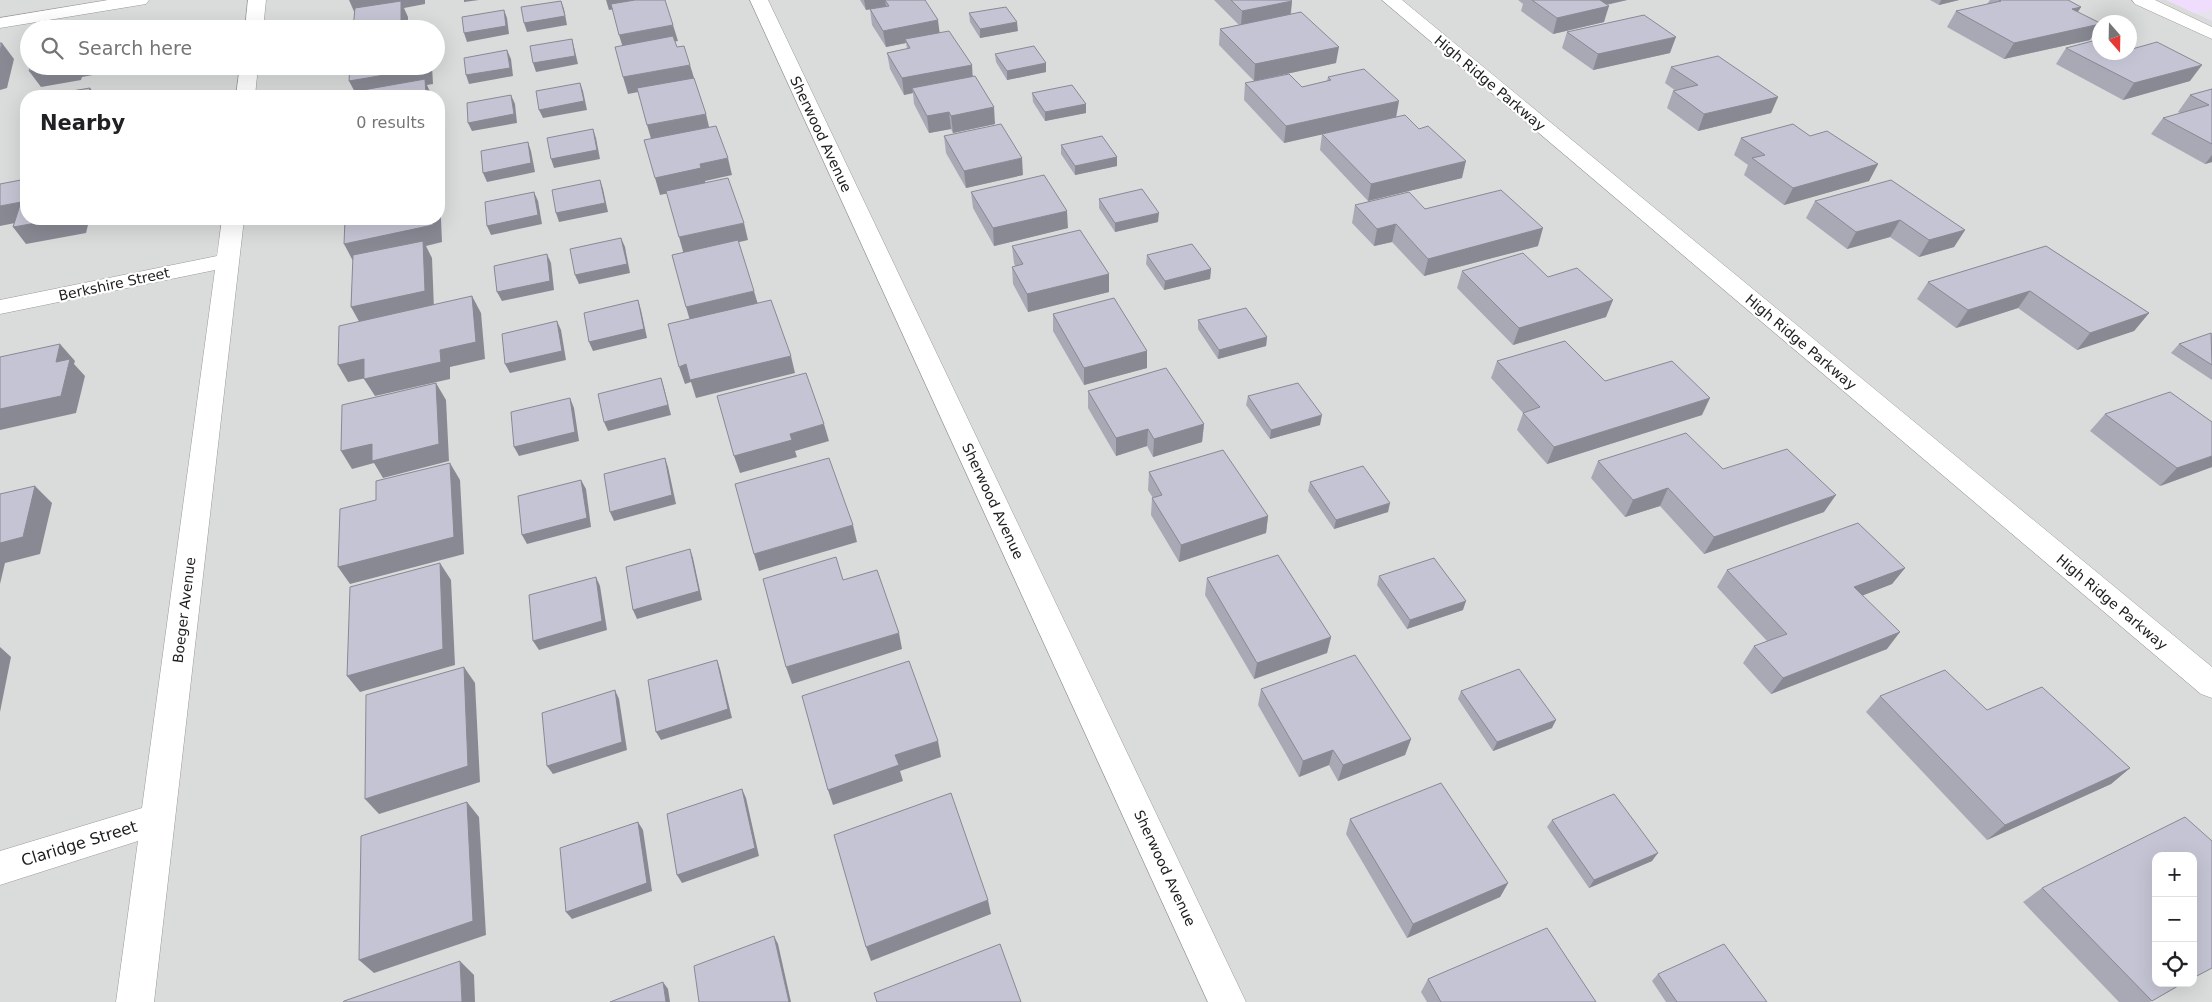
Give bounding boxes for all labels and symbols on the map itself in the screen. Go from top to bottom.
north arrow [2092,15,2137,60]
street label: High Ridge Parkway [1431,32,1549,134]
street label: Sherwood Avenue [787,73,855,195]
street label: Berkshire Street [57,264,172,304]
street label: High Ridge Parkway [1742,291,1860,393]
street label: Sherwood Avenue [959,440,1027,562]
street label: High Ridge Parkway [2053,551,2171,653]
street label: Boeger Avenue [170,556,198,664]
street label: Sherwood Avenue [1131,807,1199,929]
street label: Claridge Street [19,817,139,870]

